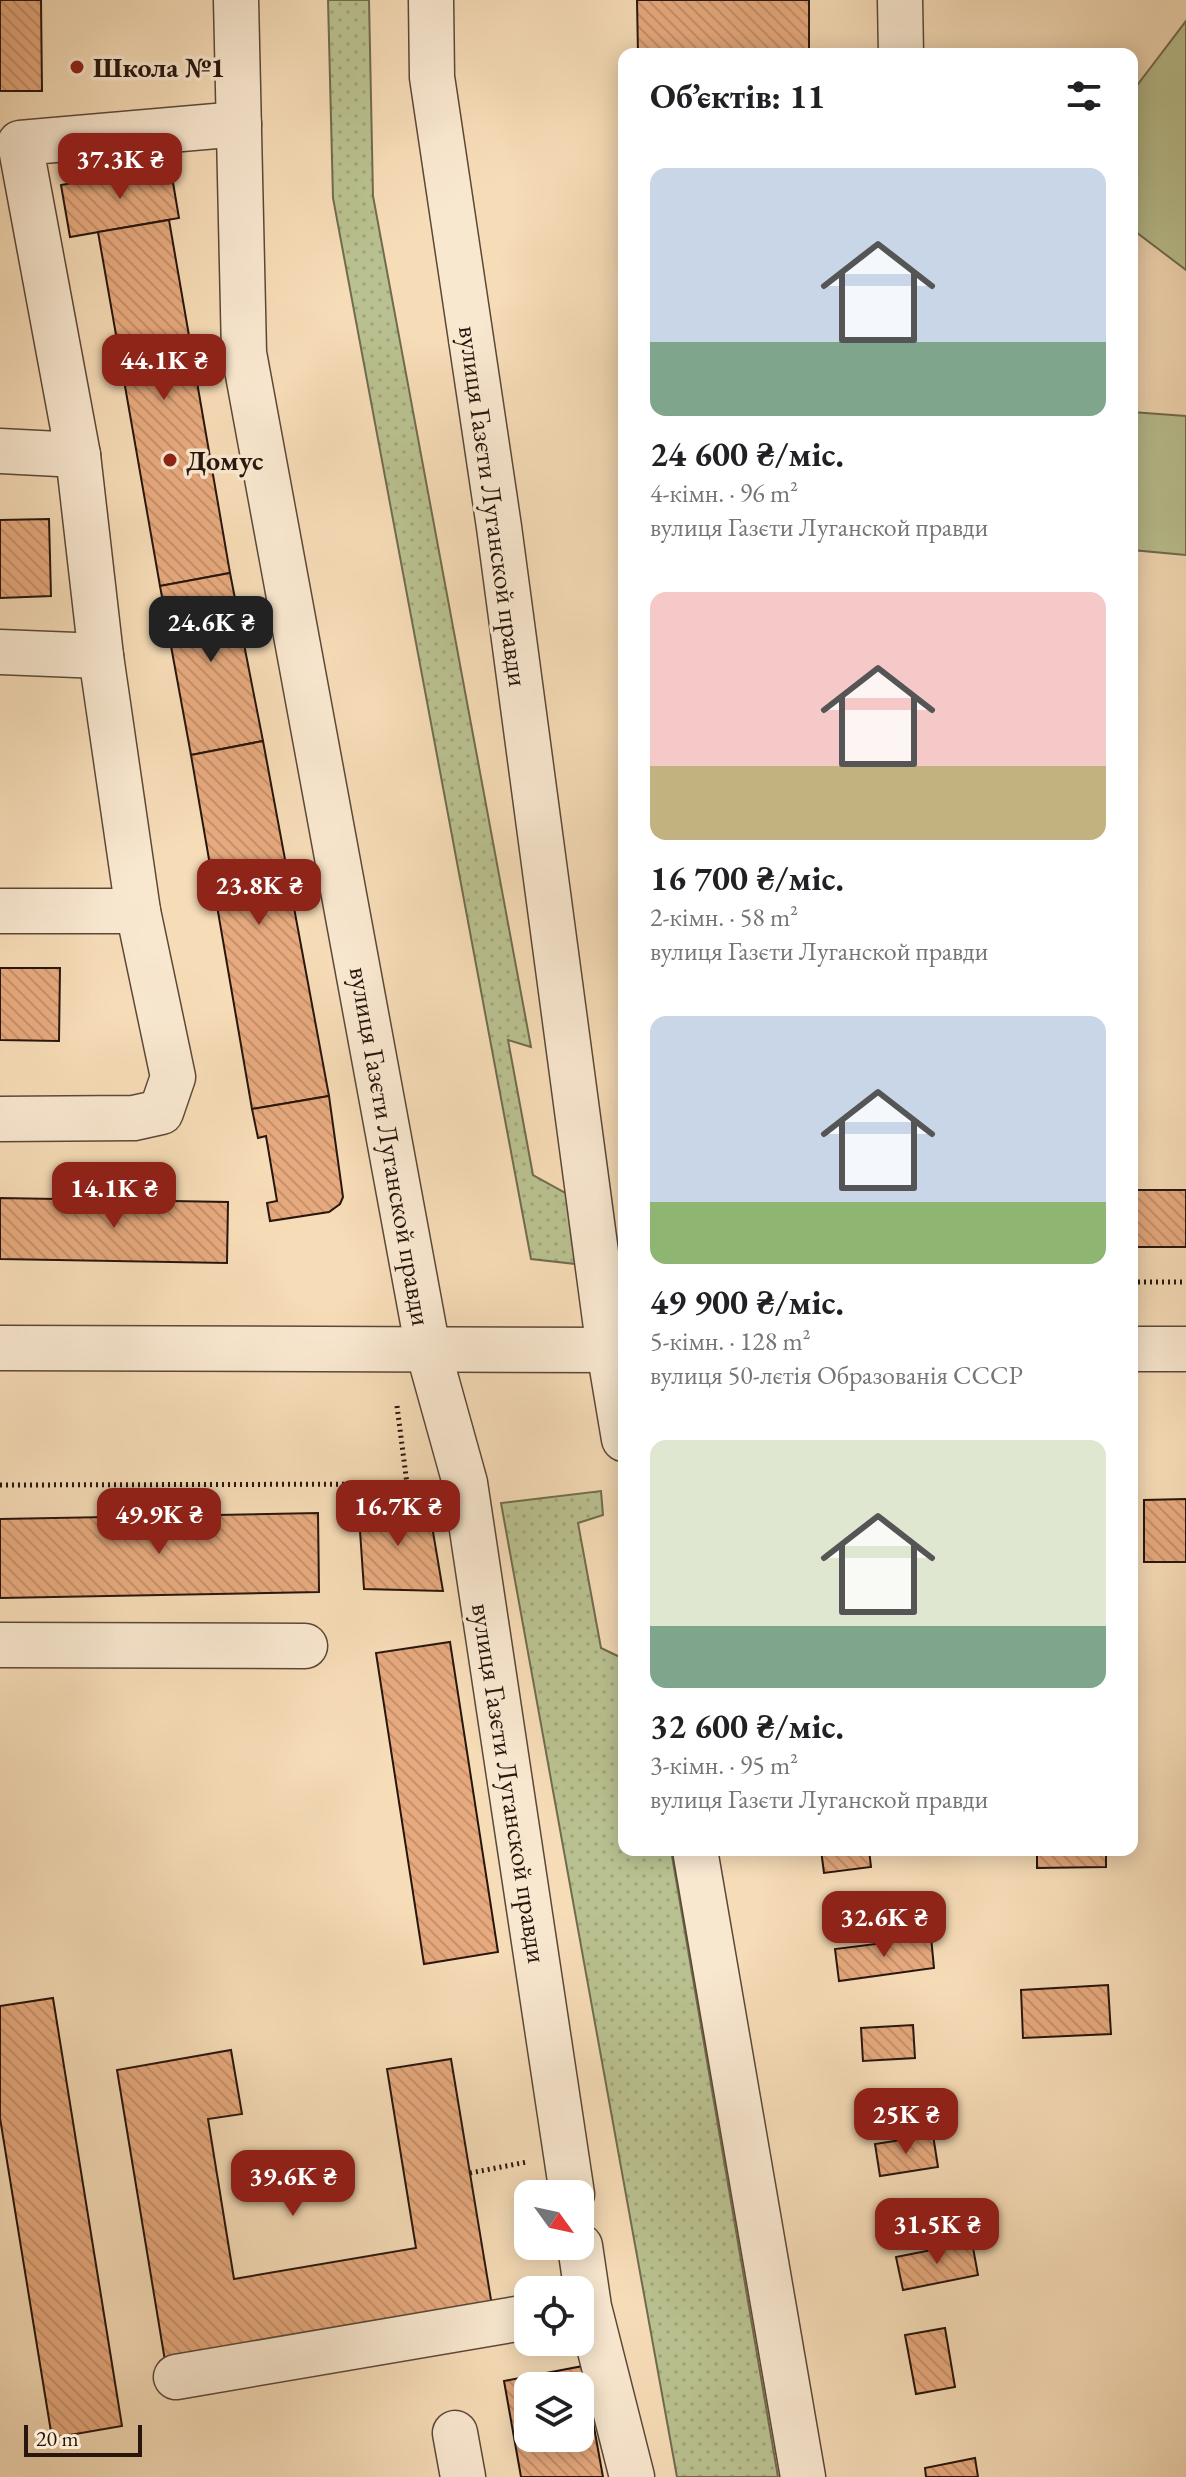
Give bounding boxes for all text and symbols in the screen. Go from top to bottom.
place label: Школа №1 [93,49,225,85]
marker: Школа №1 [68,58,86,76]
text: Об’єктів: 11 [650,74,825,118]
icon: filters [1062,74,1106,118]
pin: 37.3K ₴ [46,133,194,201]
text: 37.3K ₴ [76,142,164,176]
icon: home [806,220,950,364]
street label: вулиця Газєти Луганской правди [451,323,537,689]
pin: 44.1K ₴ [90,334,238,402]
text: 44.1K ₴ [120,343,208,377]
text: 24 600 ₴/міс. [650,432,844,476]
place label: Домус [186,442,264,478]
marker: Домус [161,451,179,469]
text: 4-кімн. · 96 m² [650,476,798,510]
text: вулиця Газєти Луганской правди [650,510,988,544]
pin: 24.6K ₴ [137,596,285,664]
text: 24.6K ₴ [167,605,255,639]
icon: home [806,644,950,788]
text: 16 700 ₴/міс. [650,856,844,900]
pin: 23.8K ₴ [185,859,333,927]
text: 23.8K ₴ [215,868,303,902]
text: 2-кімн. · 58 m² [650,900,798,934]
text: вулиця Газєти Луганской правди [650,934,988,968]
street label: вулиця Газєти Луганской правди [342,964,440,1329]
icon: home [806,1068,950,1212]
pin: 14.1K ₴ [40,1162,188,1230]
text: 14.1K ₴ [70,1171,158,1205]
text: 49 900 ₴/міс. [650,1280,844,1324]
text: 5-кімн. · 128 m² [650,1324,810,1358]
text: вулиця 50-лєтія Образованія СССР [650,1358,1023,1392]
pin: 16.7K ₴ [324,1480,472,1548]
pin: 49.9K ₴ [85,1488,233,1556]
text: 16.7K ₴ [354,1489,442,1523]
icon: home [806,1492,950,1636]
text: 49.9K ₴ [115,1497,203,1531]
street label: вулиця Газєти Луганской правди [464,1600,556,1966]
text: 32 600 ₴/міс. [650,1704,844,1748]
text: 3-кімн. · 95 m² [650,1748,798,1782]
text: вулиця Газєти Луганской правди [650,1782,988,1816]
pin: 32.6K ₴ [810,1891,958,1959]
text: 32.6K ₴ [840,1900,928,1934]
pin: 25K ₴ [850,2088,962,2156]
text: 25K ₴ [872,2097,940,2131]
pin: 39.6K ₴ [219,2150,367,2218]
text: 39.6K ₴ [249,2159,337,2193]
north arrow [514,2180,594,2260]
map controls [514,2180,594,2452]
pin: 31.5K ₴ [863,2198,1011,2266]
text: 31.5K ₴ [893,2207,981,2241]
button: locate [514,2276,594,2356]
button: layers [514,2372,594,2452]
scale bar [24,2421,142,2457]
text: 20 m [36,2424,79,2453]

